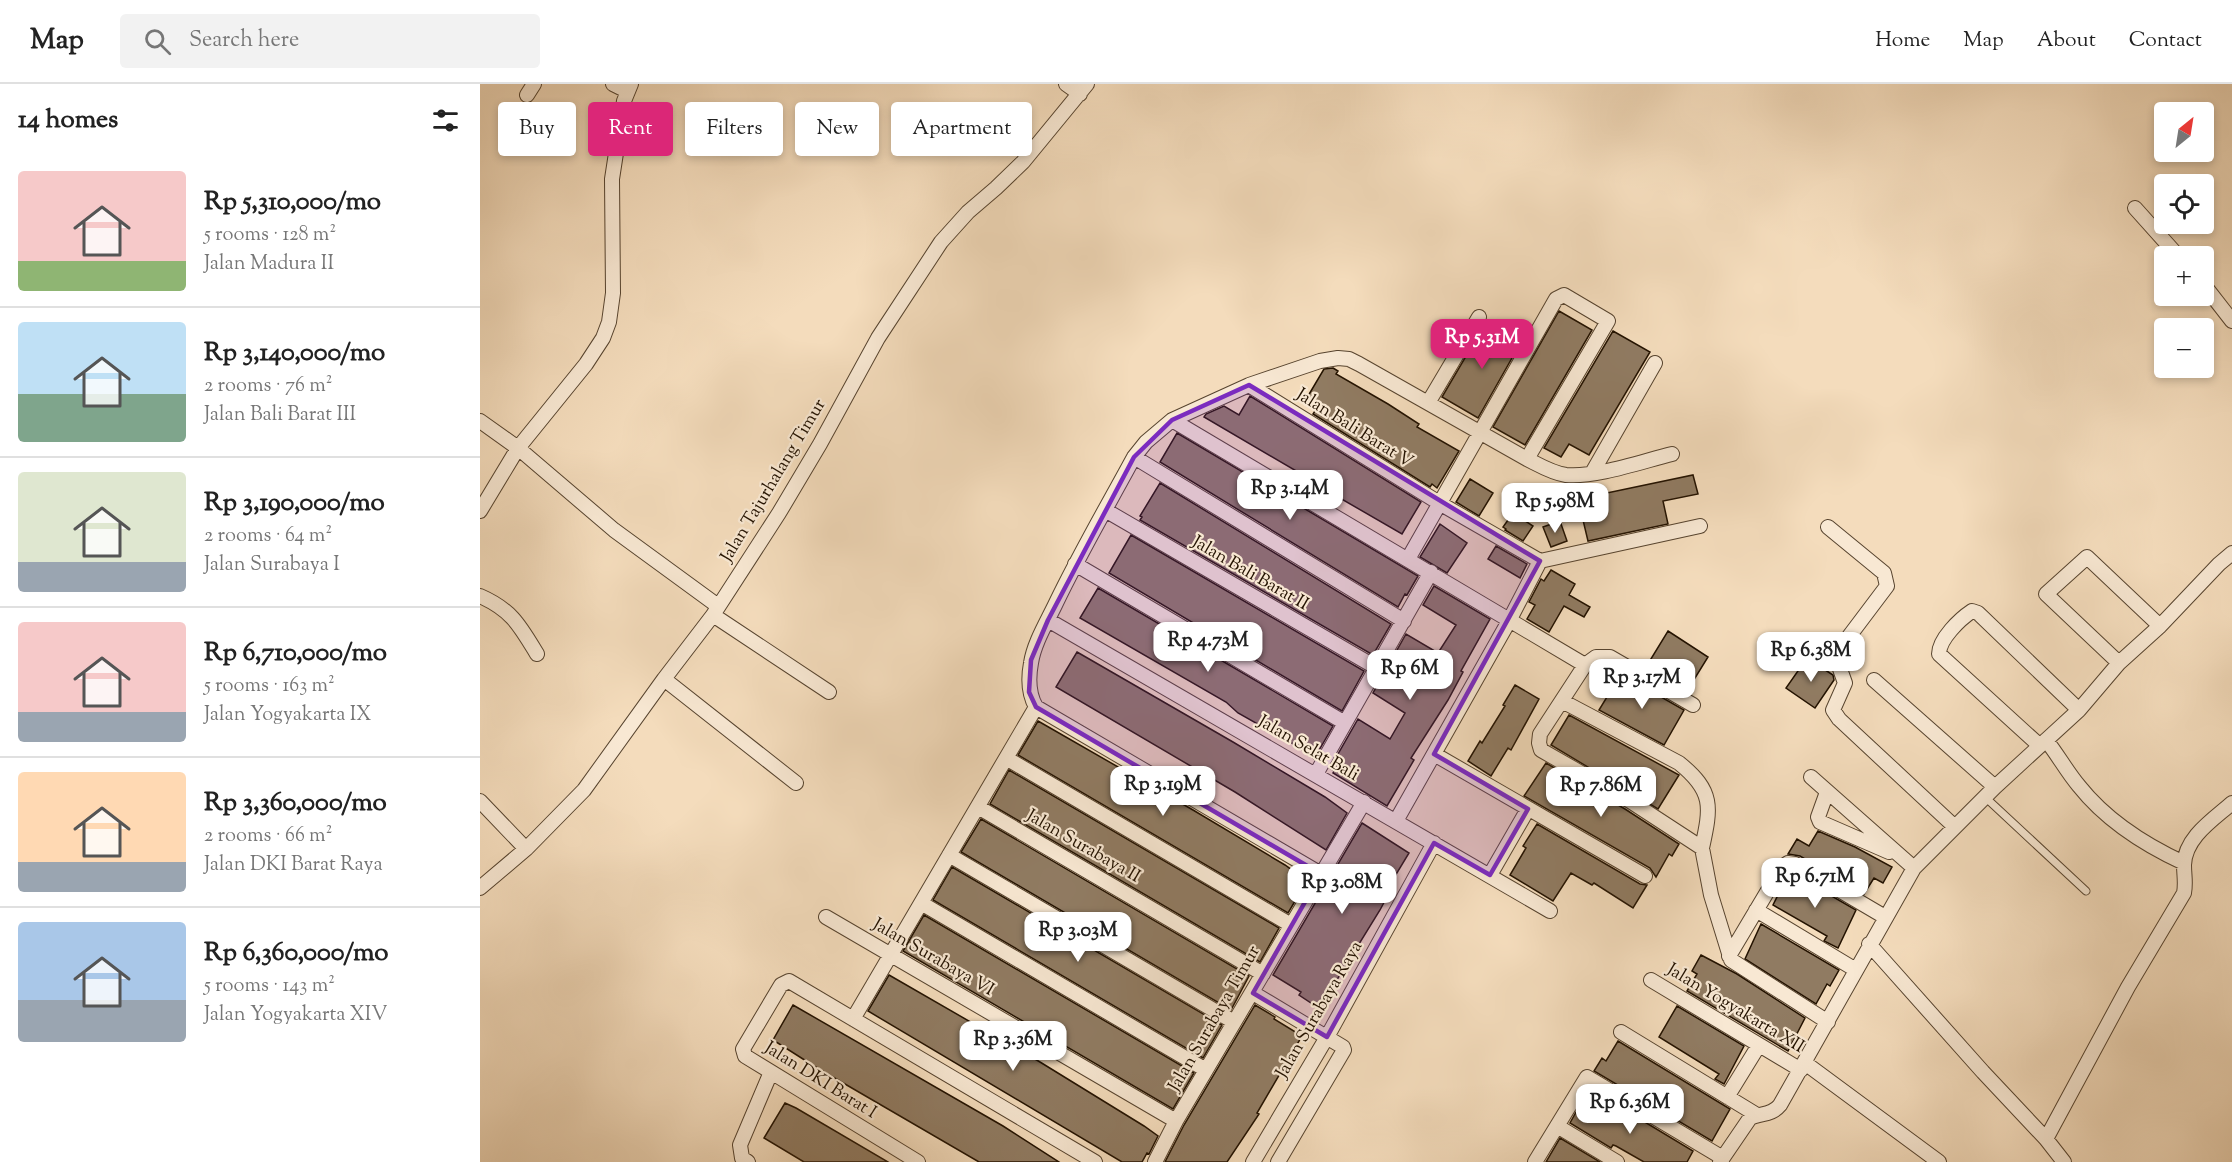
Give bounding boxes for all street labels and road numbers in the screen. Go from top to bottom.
street label: Jalan Bali Barat V [1290,382,1418,476]
street label: Jalan Tajurhalang Timur [714,394,833,568]
street label: Jalan Bali Barat II [1186,529,1313,618]
street label: Jalan Selat Bali [1252,709,1364,789]
street label: Jalan Surabaya II [1020,803,1145,890]
street label: Jalan Surabaya VI [866,912,999,1003]
street label: Jalan Surabaya Raya [1270,937,1370,1084]
street label: Jalan Surabaya Timur [1162,941,1268,1098]
street label: Jalan Yogyakarta XII [1660,957,1809,1060]
street label: Jalan DKI Barat I [758,1035,881,1126]

